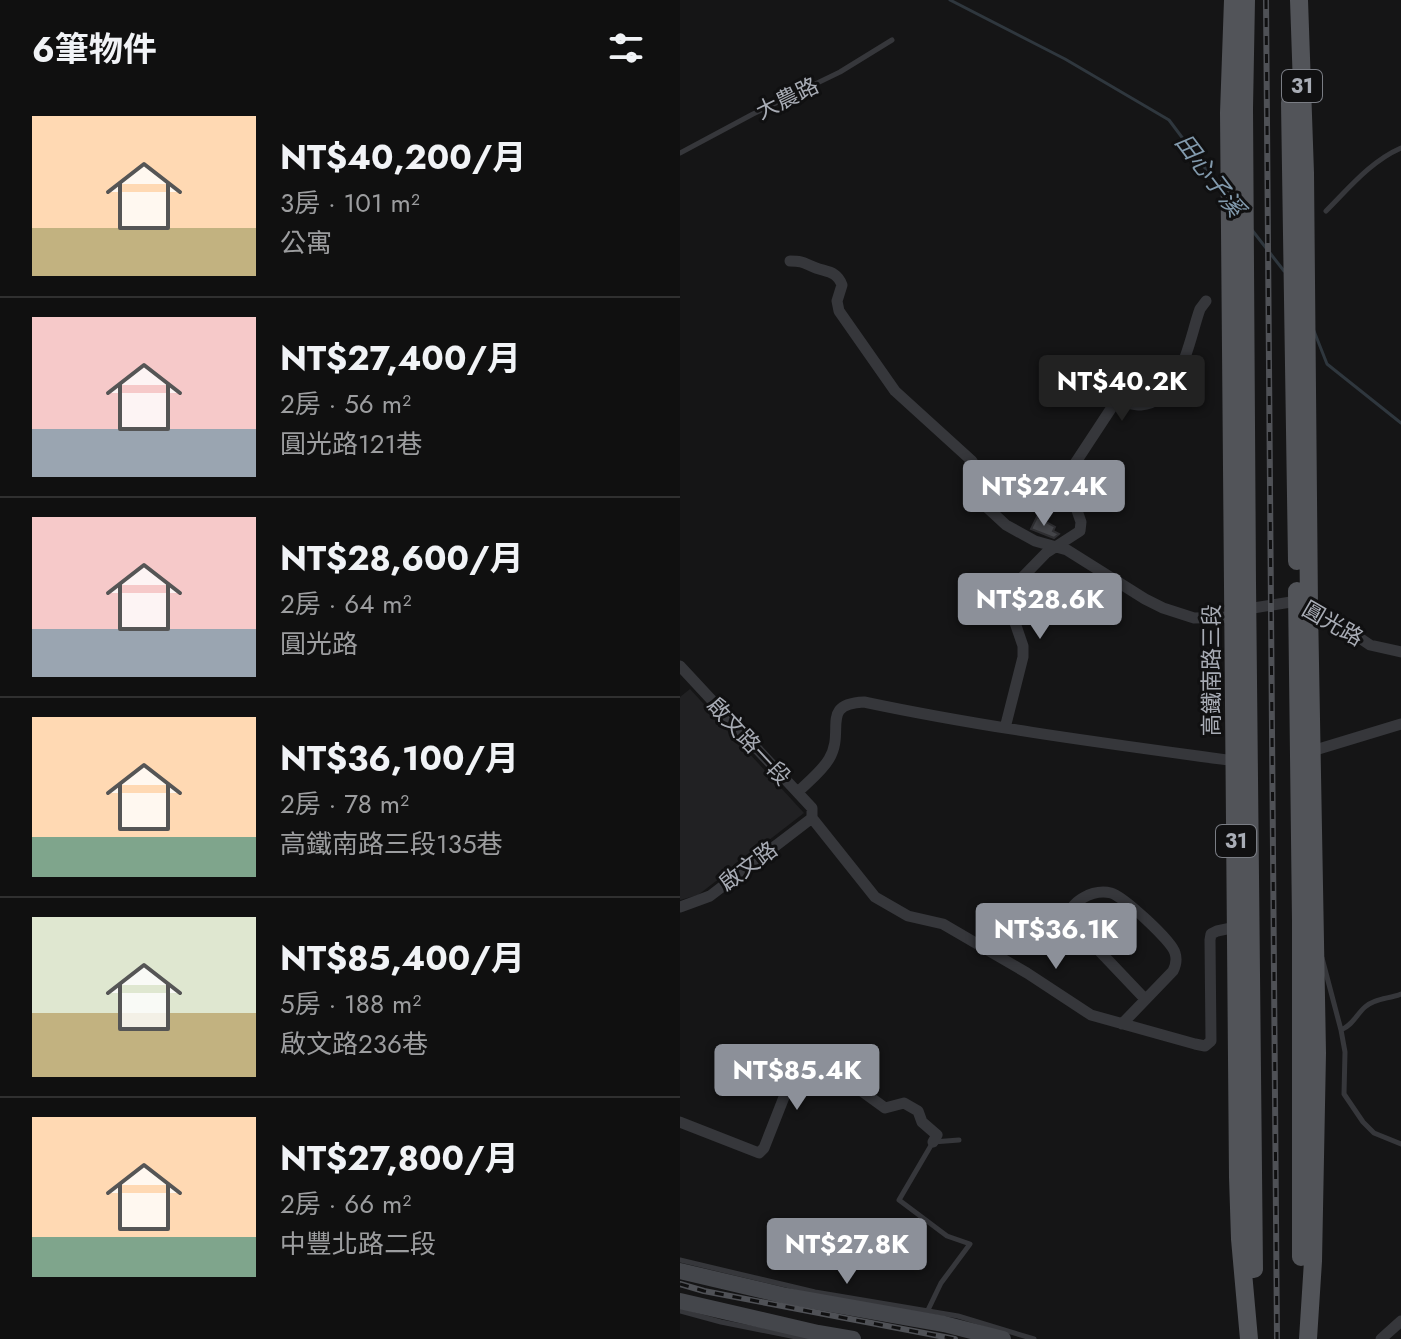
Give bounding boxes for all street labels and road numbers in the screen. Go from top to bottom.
street label: 大農路 [750,69,824,127]
road number: 31 [1282,70,1322,102]
street label: 圓光路 [1296,593,1370,653]
street label: 高鐵南路三段 [1195,604,1227,736]
street label: 啟文路一段 [700,690,798,792]
road number: 31 [1216,825,1256,857]
street label: 啟文路 [712,833,784,899]

